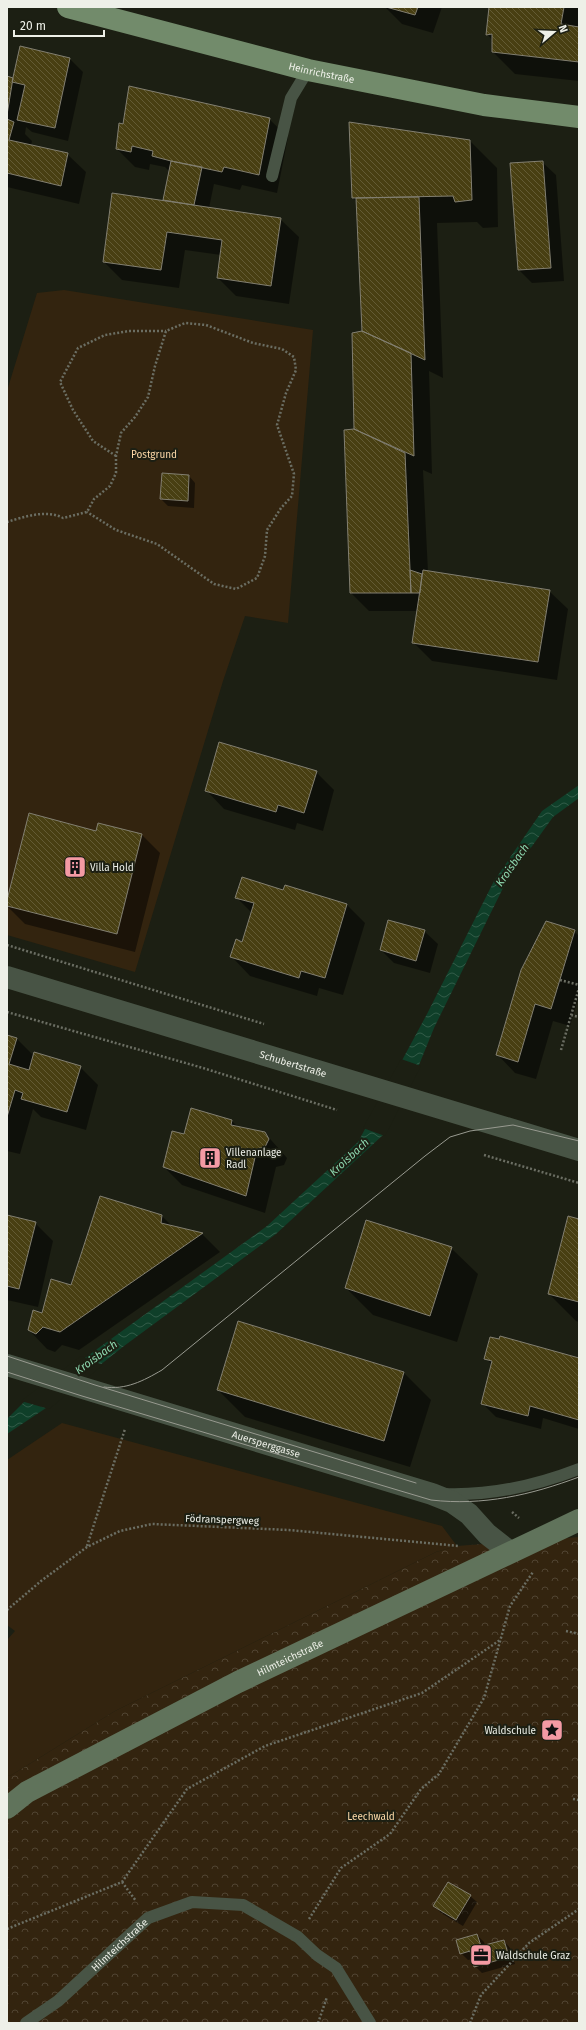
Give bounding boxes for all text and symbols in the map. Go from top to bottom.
scale bar [14,12,104,38]
north arrow [534,12,574,52]
text: 20 m [20,19,46,33]
text: N [556,23,570,34]
street label: Heinrichstraße [287,60,355,86]
park label: Postgrund [131,449,177,461]
water label: Kroisbach [493,841,532,889]
building icon: Villa Hold [62,854,88,880]
place label: Villa Hold [90,862,134,874]
street label: Schubertstraße [258,1049,328,1080]
water label: Kroisbach [327,1136,372,1179]
building icon: Villenanlage Radl [197,1145,223,1171]
place label: Villenanlage Radl [226,1147,282,1171]
water label: Kroisbach [73,1338,120,1377]
street label: Auersperggasse [230,1429,302,1461]
street label: Födranspergweg [185,1513,260,1527]
street label: Hilmteichstraße [255,1637,325,1679]
place icon: Waldschule [539,1717,565,1743]
place label: Waldschule [484,1725,536,1737]
park label: Leechwald [347,1811,395,1823]
street label: Hilmteichstraße [89,1916,150,1974]
office icon: Waldschule Graz [468,1942,494,1968]
place label: Waldschule Graz [496,1950,571,1962]

